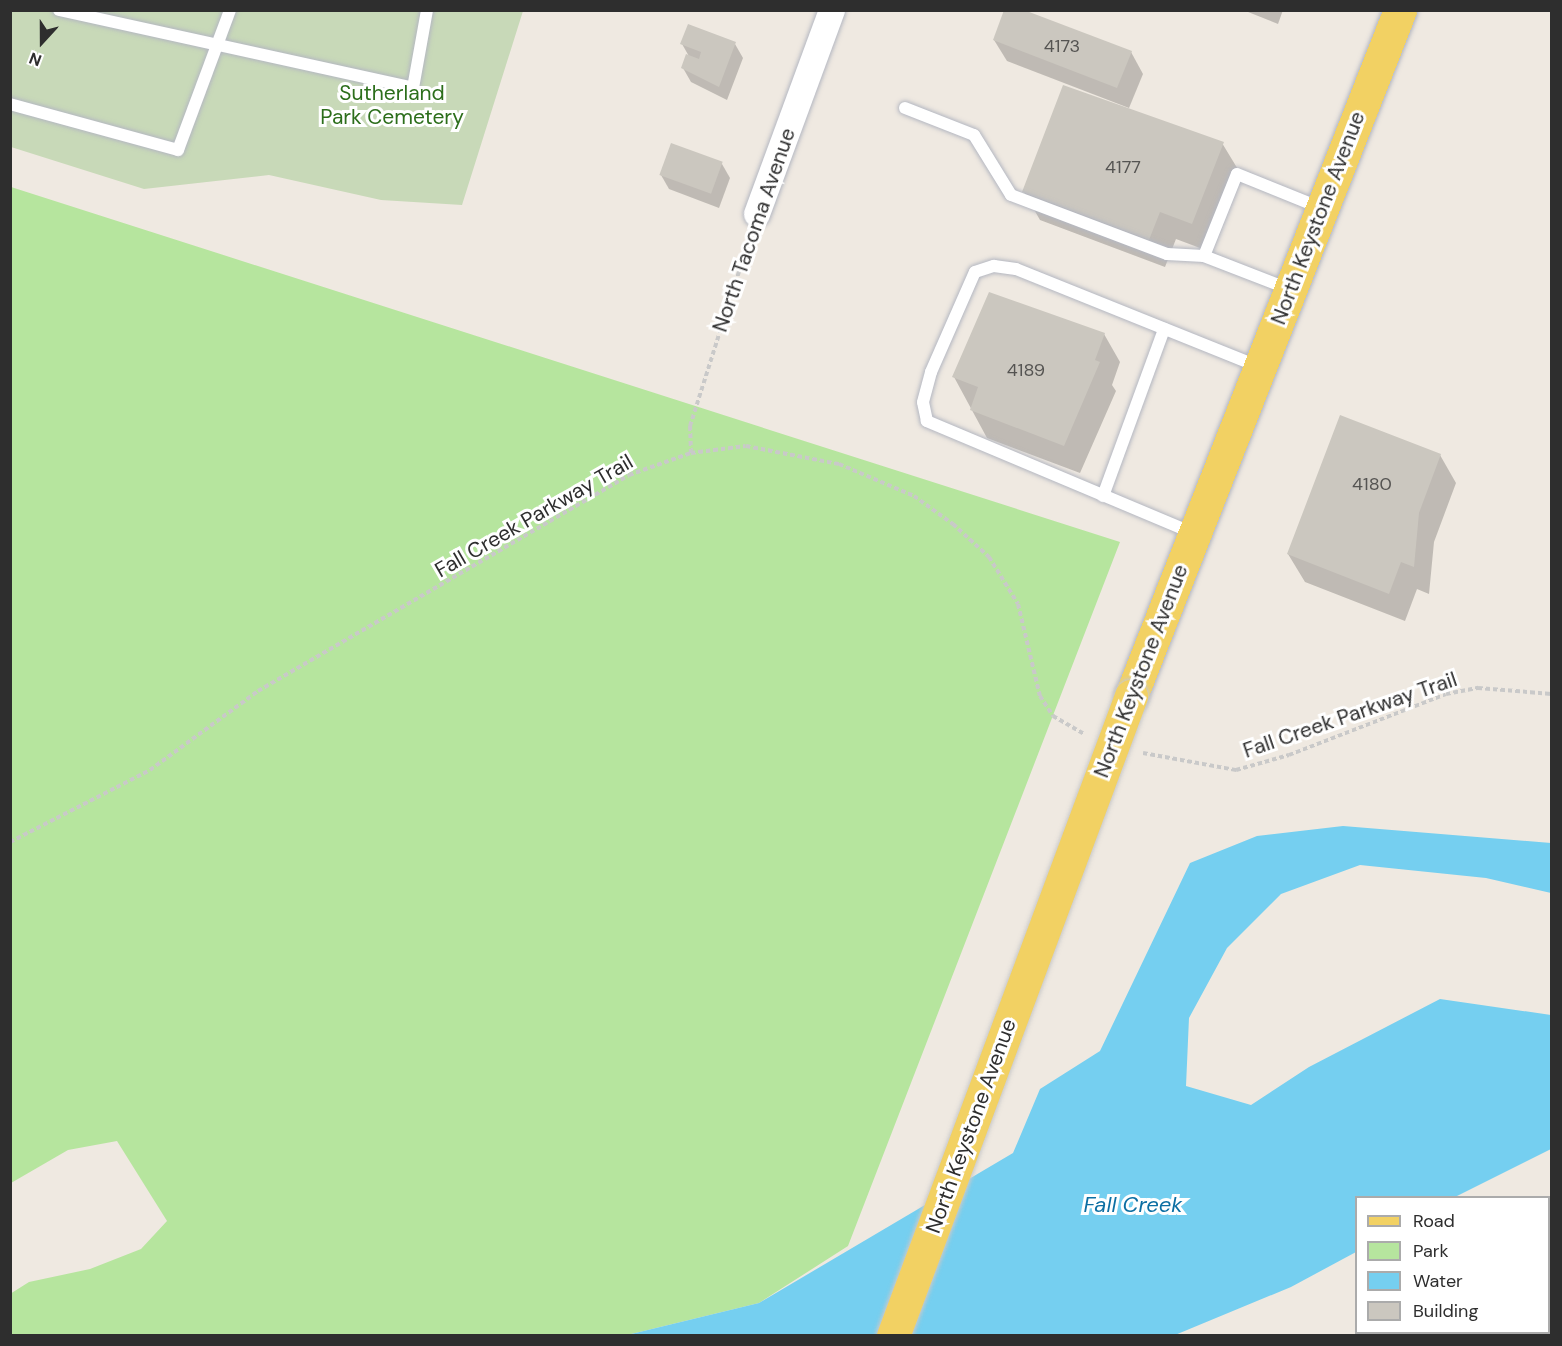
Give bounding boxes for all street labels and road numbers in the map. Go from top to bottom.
street label: North Keystone Avenue [1266,108,1370,328]
street label: North Tacoma Avenue [707,125,801,335]
street label: Fall Creek Parkway Trail [431,449,637,583]
street label: North Keystone Avenue [1089,561,1193,781]
street label: Fall Creek Parkway Trail [1240,667,1460,763]
street label: North Keystone Avenue [920,1015,1022,1237]

